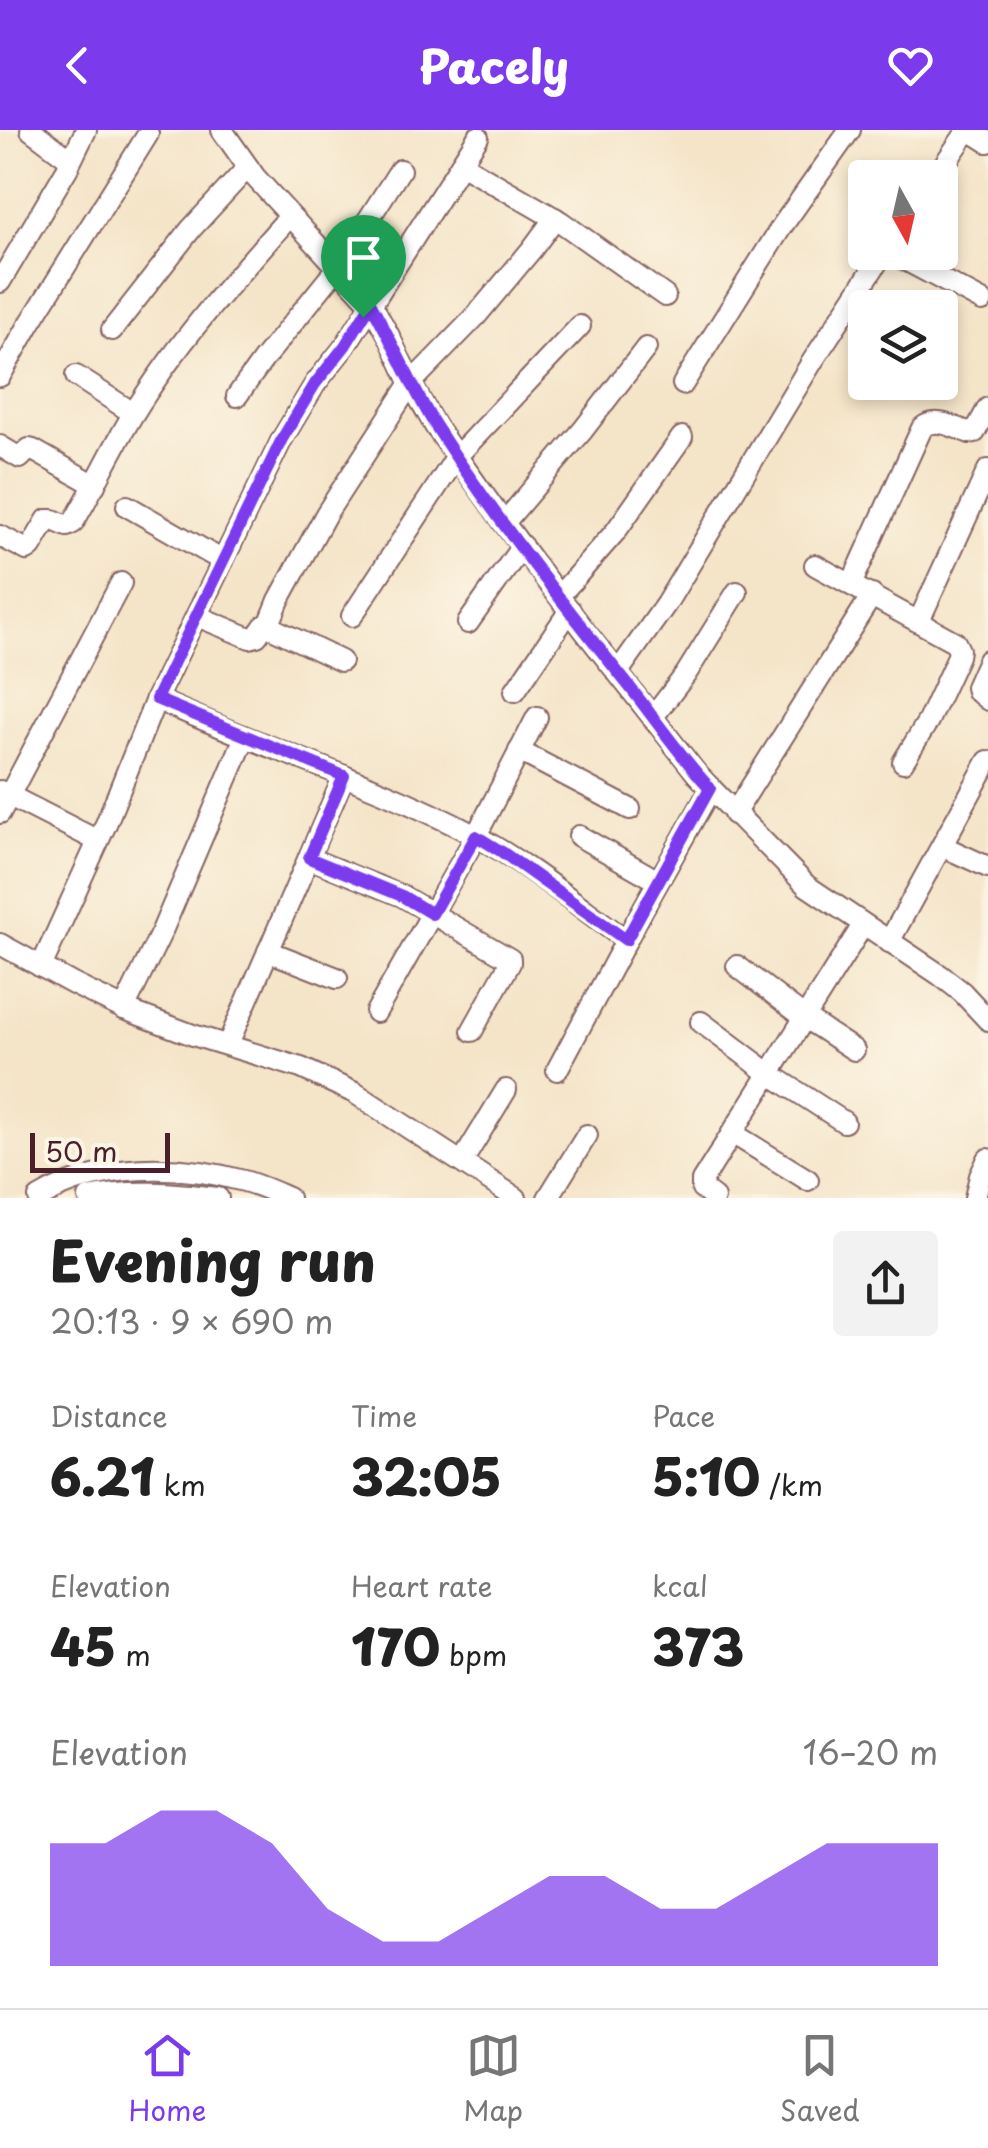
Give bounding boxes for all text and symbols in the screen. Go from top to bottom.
text: Pacely [419,31,569,99]
icon: back [50,38,105,93]
icon: heart [883,38,938,93]
north arrow [848,160,958,270]
map controls [848,160,958,400]
pin [321,215,406,318]
icon: arrive [336,230,391,285]
button: layers [848,290,958,400]
scale bar [30,1128,170,1172]
text: 50 m [45,1129,118,1172]
text: Evening run [50,1218,376,1301]
button: share [833,1231,938,1336]
text: 20:13 · 9 × 690 m [50,1297,333,1345]
text: Distance [50,1394,168,1437]
text: Time [351,1394,417,1437]
text: Pace [652,1394,715,1437]
text: 6.21 [50,1437,154,1513]
text: 32:05 [351,1437,502,1513]
text: 5:10 [652,1437,760,1513]
text: km [154,1463,206,1506]
text: /km [760,1463,823,1506]
text: Elevation [50,1564,171,1607]
text: Heart rate [351,1564,492,1607]
text: kcal [652,1564,708,1607]
text: 45 [50,1607,116,1683]
text: 170 [351,1607,440,1683]
text: 373 [652,1607,744,1683]
text: m [116,1633,151,1676]
text: bpm [440,1633,507,1676]
text: Elevation [50,1728,188,1776]
text: 16–20 m [803,1728,938,1776]
tab: Home [128,2028,206,2131]
tab: Map [463,2028,523,2131]
tab: Saved [780,2028,860,2131]

